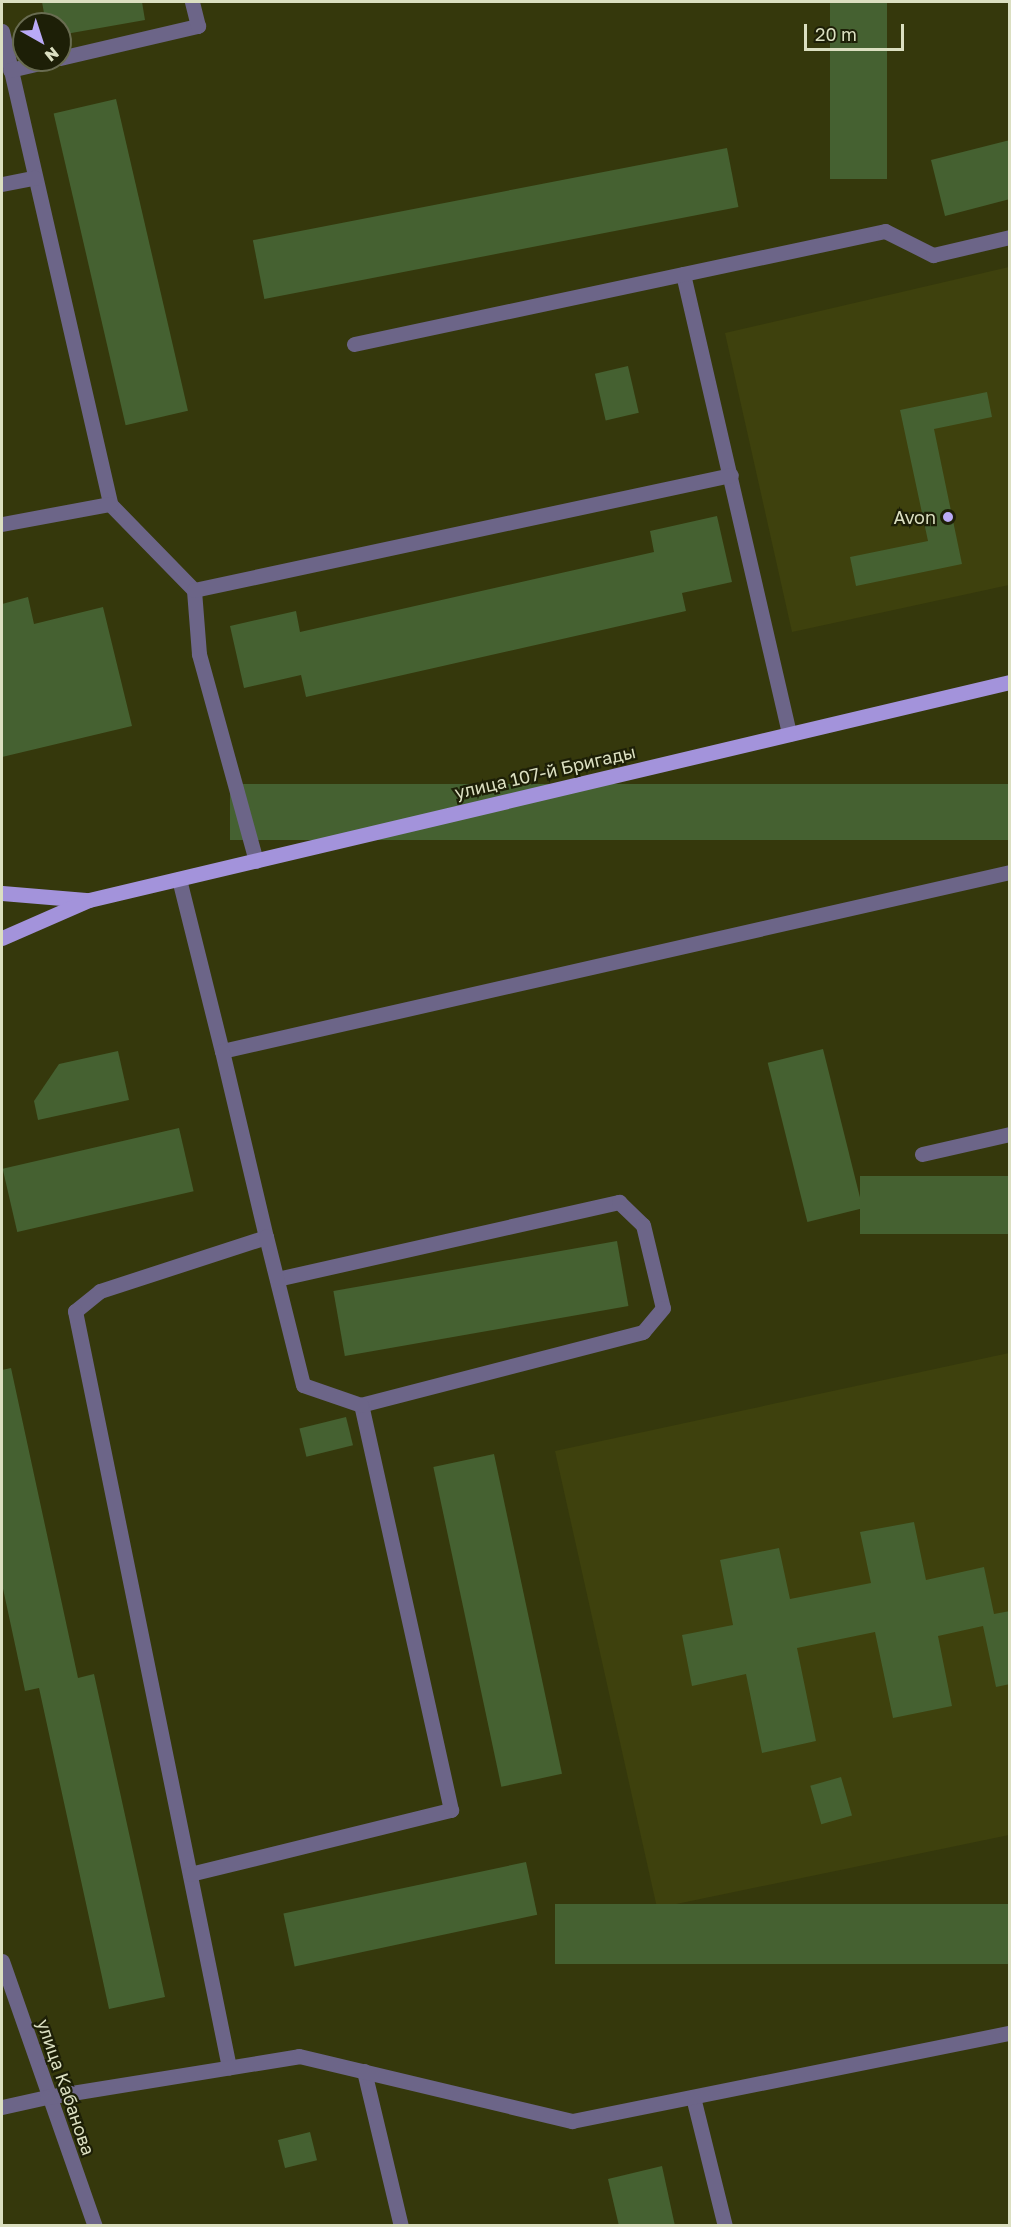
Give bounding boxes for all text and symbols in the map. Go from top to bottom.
north arrow [12,12,72,72]
scale bar [807,12,908,50]
text: 20 m [815,23,857,45]
text: N [41,43,63,66]
place label: Avon [893,506,936,528]
marker: Avon [941,510,955,524]
street label: улица 107-й Бригады [452,741,638,803]
street label: улица Кабанова [33,2016,99,2158]

